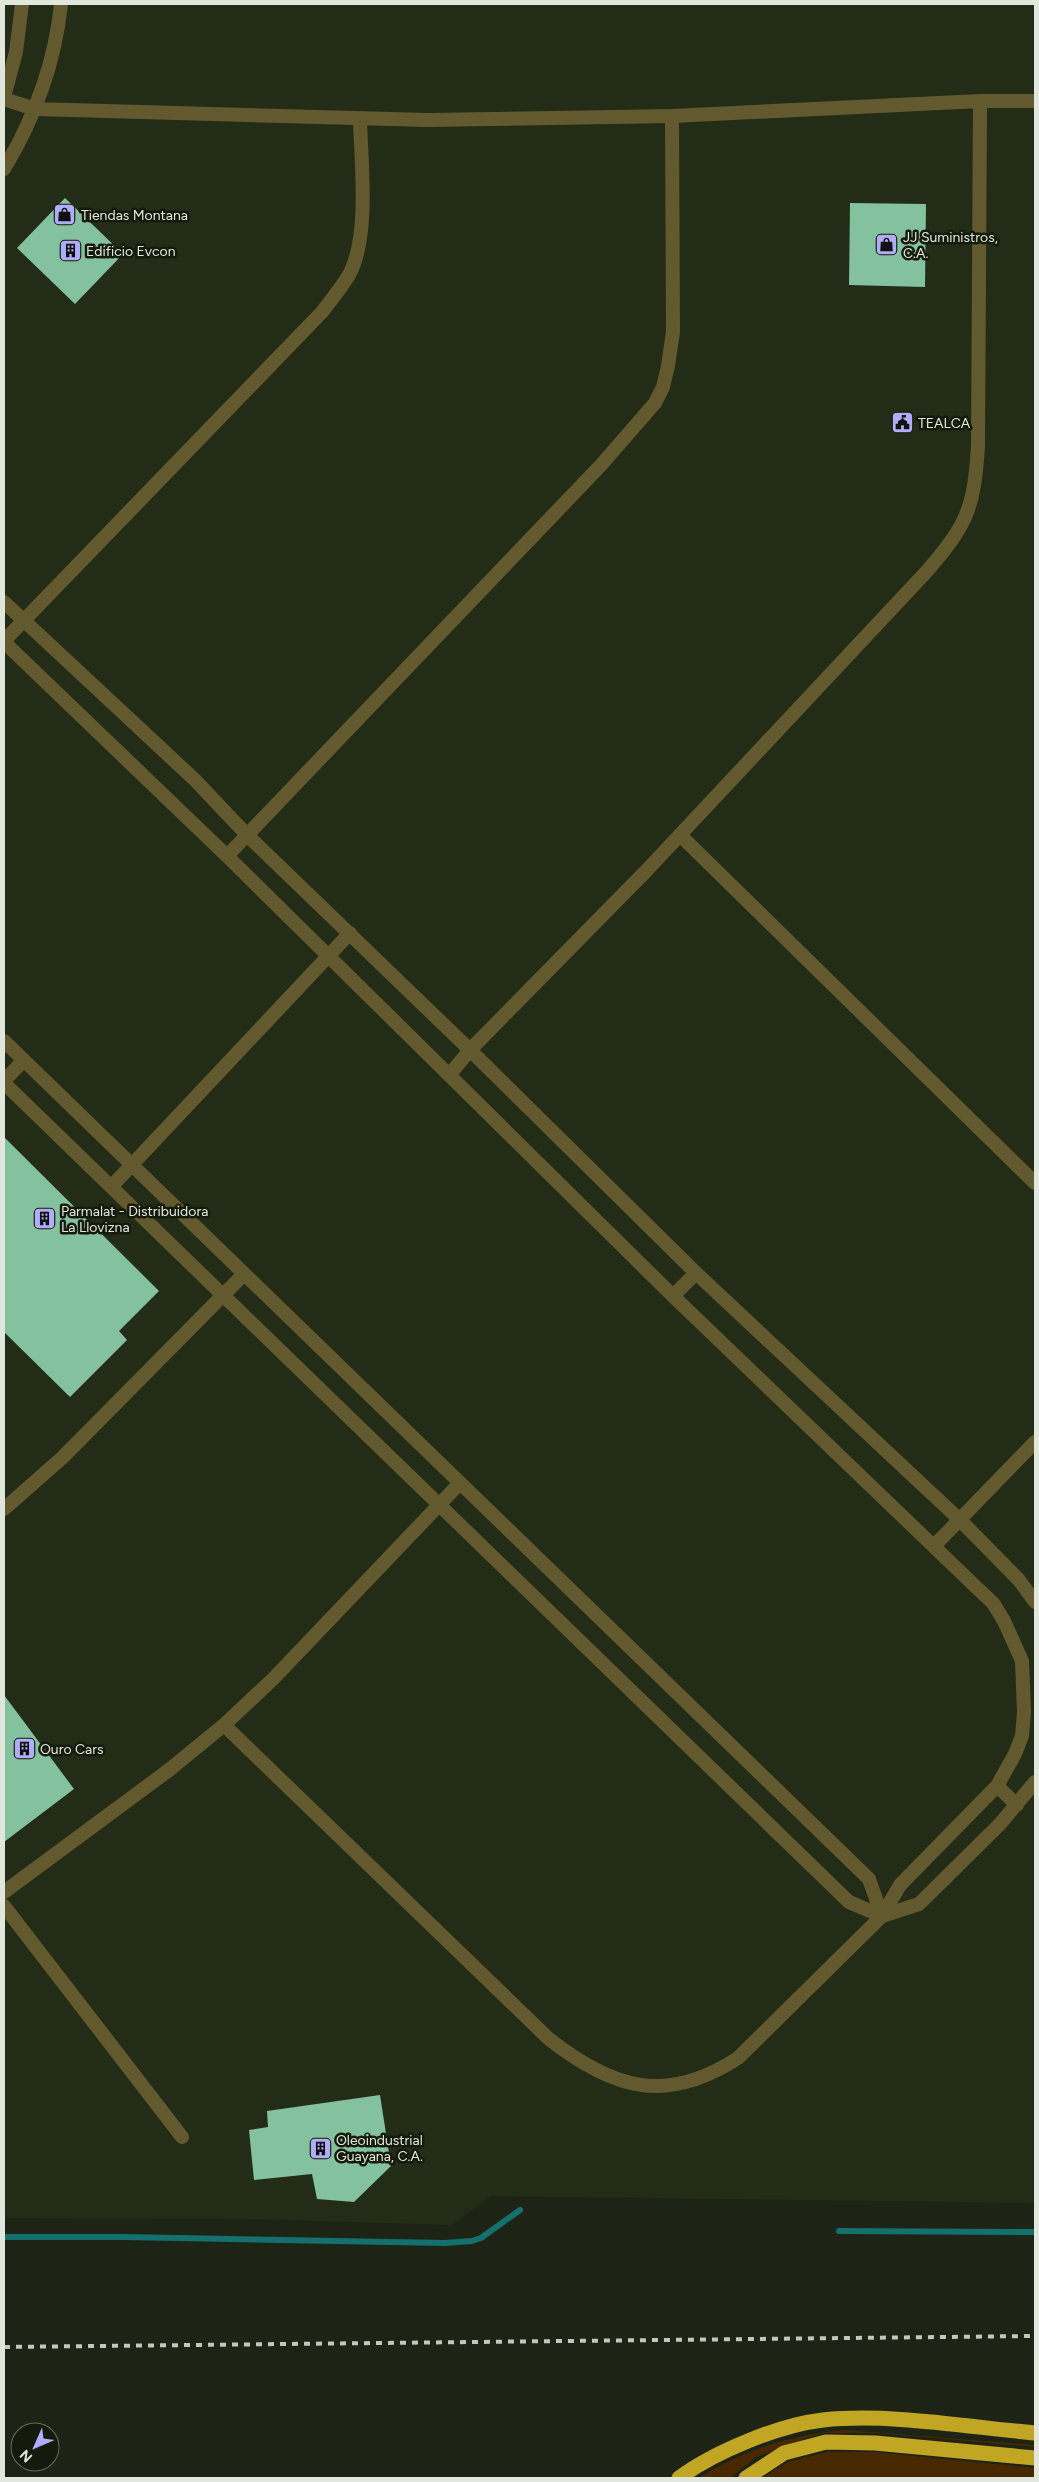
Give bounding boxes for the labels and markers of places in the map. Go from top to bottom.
shop icon: Tiendas Montana [53,203,77,227]
place label: Tiendas Montana [81,207,188,224]
place label: JJ Suministros, C.A. [903,229,998,262]
shop icon: JJ Suministros, C.A. [875,233,899,257]
building icon: Edificio Evcon [58,239,82,263]
place label: Edificio Evcon [86,243,176,260]
public building icon: TEALCA [890,411,914,435]
place label: TEALCA [918,415,971,432]
place label: Parmalat - Distribuidora La Llovizna [61,1203,208,1236]
building icon: Parmalat - Distribuidora La Llovizna [33,1207,57,1231]
building icon: Ouro Cars [12,1737,36,1761]
place label: Ouro Cars [40,1741,103,1758]
place label: Oleoindustrial Guayana, C.A. [336,2132,423,2165]
building icon: Oleoindustrial Guayana, C.A. [308,2136,332,2160]

